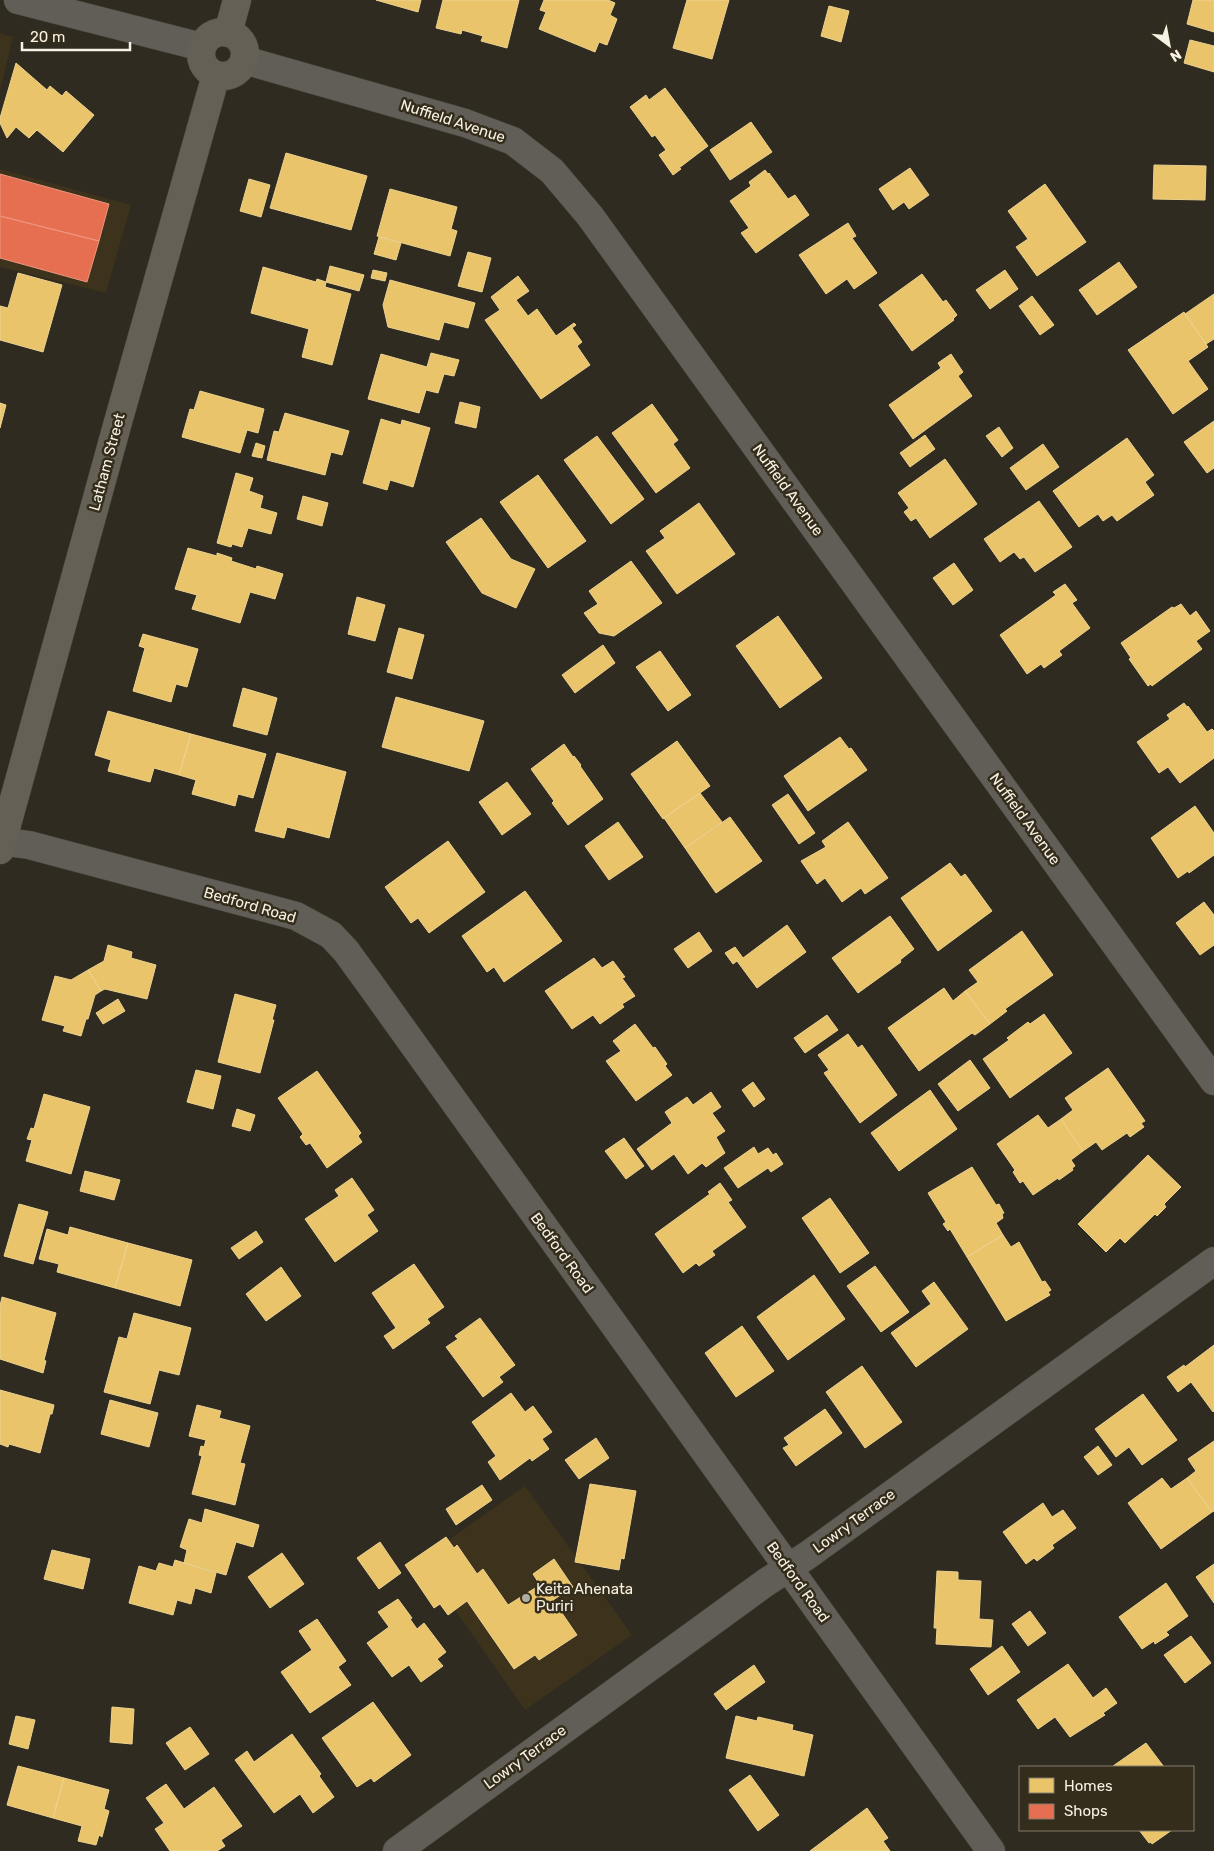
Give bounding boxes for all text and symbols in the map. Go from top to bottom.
scale bar [22,20,130,52]
north arrow [1144,20,1194,70]
text: 20 m [30,28,65,46]
text: N [1167,46,1184,65]
street label: Nuffield Avenue [398,96,508,146]
street label: Latham Street [85,411,129,513]
street label: Nuffield Avenue [749,441,827,539]
street label: Nuffield Avenue [986,770,1064,868]
street label: Bedford Road [202,883,298,927]
street label: Bedford Road [527,1209,597,1297]
street label: Lowry Terrace [809,1485,899,1557]
street label: Bedford Road [763,1538,833,1626]
place label: Keita Ahenata Puriri [536,1580,633,1615]
marker: Keita Ahenata Puriri [520,1592,532,1604]
street label: Lowry Terrace [480,1721,570,1793]
legend [1019,1766,1194,1831]
text: Homes [1064,1777,1113,1795]
text: Shops [1064,1802,1108,1820]

